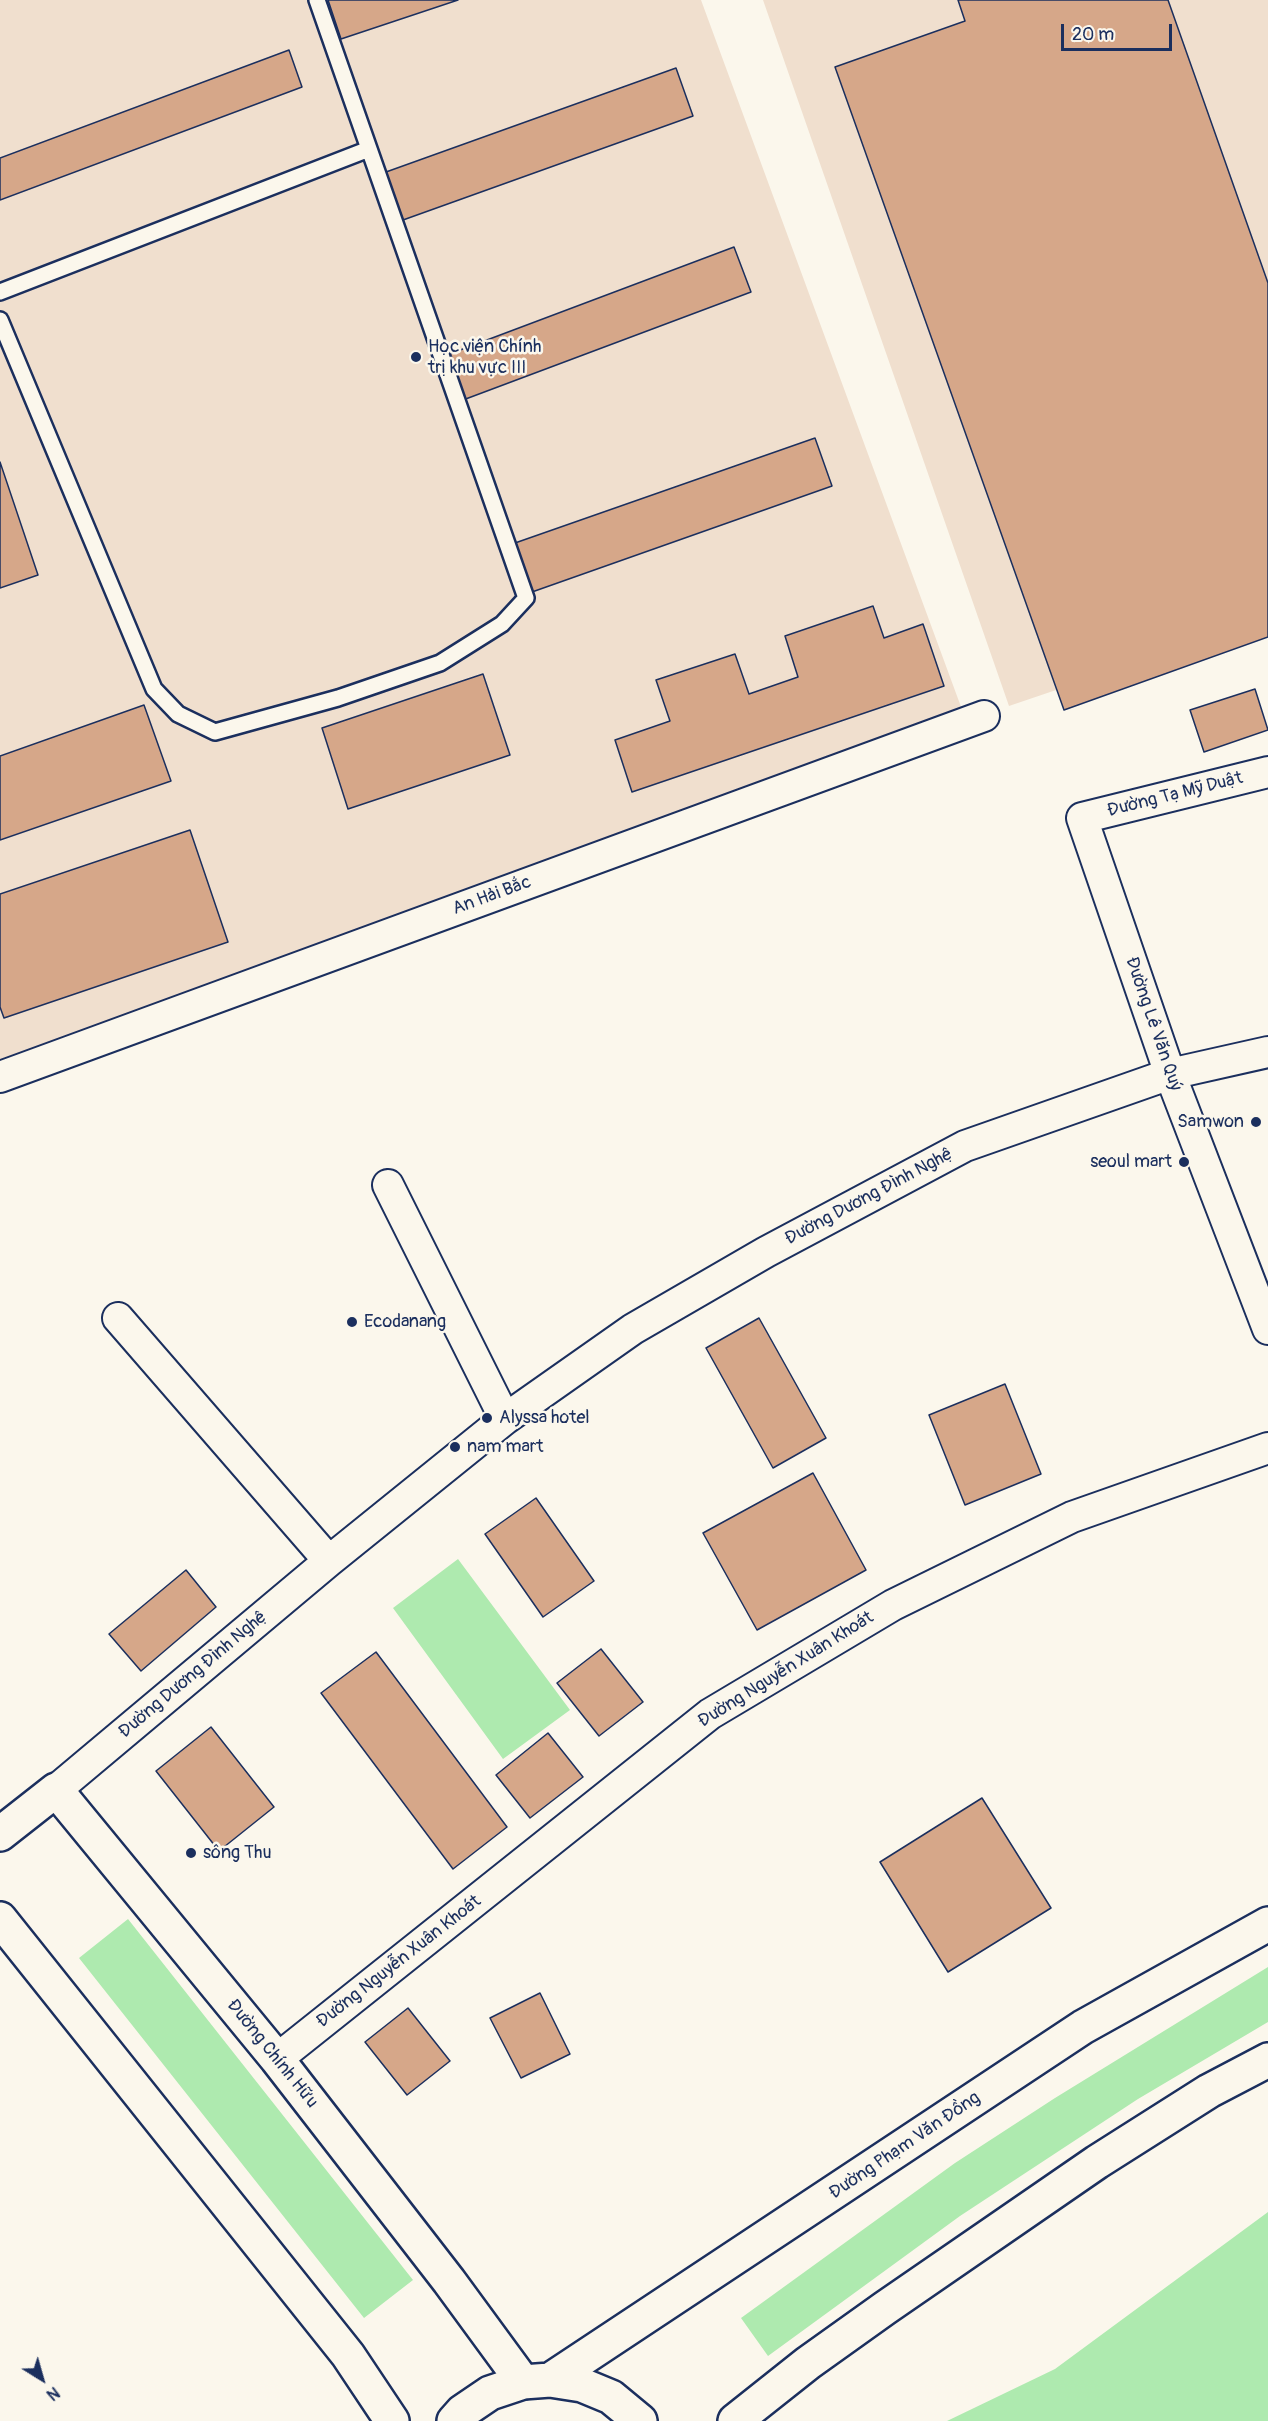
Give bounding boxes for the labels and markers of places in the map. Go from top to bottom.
place label: Học viện Chính trị khu vực III [428,336,541,378]
marker: Học viện Chính trị khu vực III [409,350,423,364]
place label: Samwon [1177,1111,1244,1133]
marker: Samwon [1249,1115,1263,1129]
place label: seoul mart [1090,1151,1172,1173]
marker: seoul mart [1177,1155,1191,1169]
place label: Ecodanang [364,1311,446,1333]
marker: Ecodanang [345,1315,359,1329]
place label: Alyssa hotel [499,1407,590,1429]
marker: Alyssa hotel [480,1411,494,1425]
place label: nam mart [467,1436,543,1458]
marker: nam mart [448,1440,462,1454]
place label: sông Thu [203,1842,272,1864]
marker: sông Thu [184,1846,198,1860]

